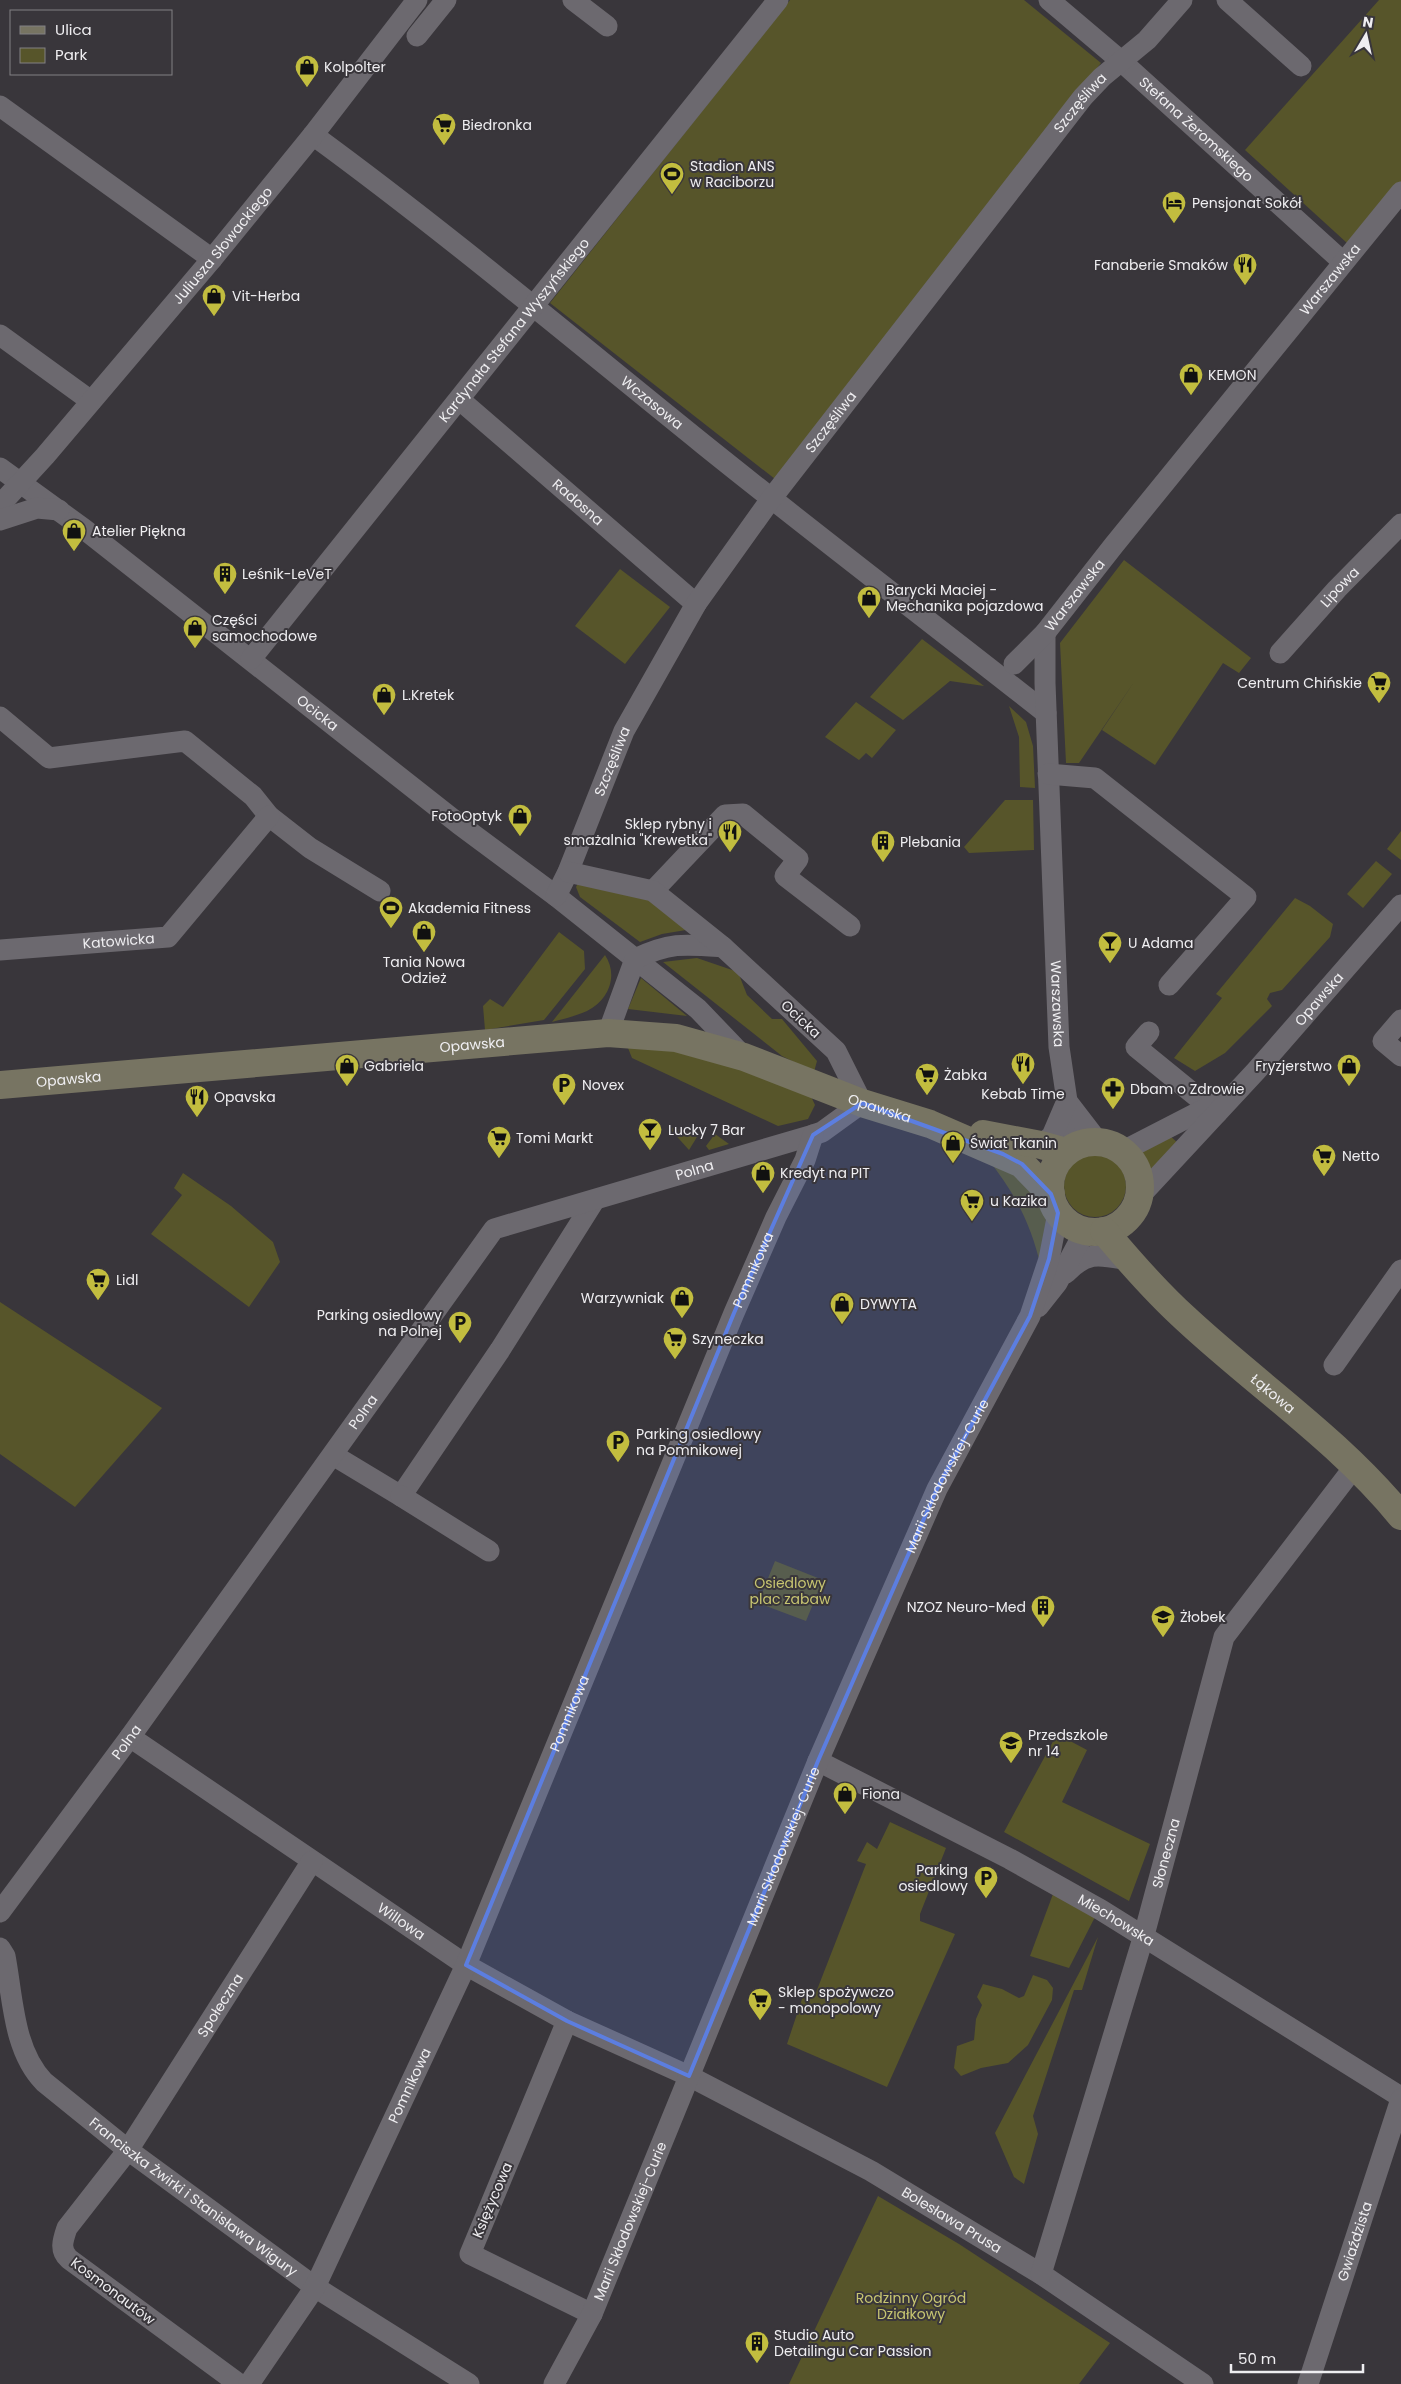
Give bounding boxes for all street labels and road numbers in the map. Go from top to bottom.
street label: Szczęśliwa [1049,68,1111,137]
street label: Stefana Żeromskiego [1135,72,1258,186]
street label: Juliusza Słowackiego [168,182,277,308]
street label: Kardynała Stefana Wyszyńskiego [434,234,594,427]
street label: Warszawska [1295,239,1365,319]
street label: Wczasowa [617,371,688,434]
street label: Szczęśliwa [800,387,861,457]
street label: Radosna [548,474,608,530]
street label: Warszawska [1040,555,1109,636]
street label: Lipowa [1315,562,1364,611]
street label: Ocicka [292,690,343,735]
street label: Szczęśliwa [589,723,635,799]
street label: Katowicka [82,928,155,954]
street label: Warszawska [1046,960,1069,1048]
street label: Opawska [1290,968,1348,1030]
street label: Ocicka [777,995,825,1043]
street label: Opawska [439,1032,506,1057]
street label: Opawska [35,1066,102,1092]
street label: Opawska [845,1088,914,1128]
street label: Polna [673,1155,716,1185]
street label: Pomnikowa [727,1229,778,1311]
street label: Łąkowa [1246,1369,1300,1418]
street label: Polna [344,1390,382,1434]
street label: Marii Skłodowskiej-Curie [900,1395,994,1556]
street label: Pomnikowa [545,1672,594,1755]
street label: Polna [107,1720,146,1763]
street label: Marii Skłodowskiej-Curie [742,1763,825,1929]
street label: Słoneczna [1147,1816,1185,1890]
street label: Miechowska [1074,1889,1158,1951]
street label: Willowa [373,1898,429,1945]
street label: Społeczna [192,1969,248,2041]
street label: Pomnikowa [383,2044,436,2126]
street label: Franciszka Żwirki i Stanisława Wigury [85,2113,302,2281]
street label: Marii Skłodowskiej-Curie [588,2138,672,2304]
street label: Księżycowa [467,2159,517,2241]
street label: Bolesława Prusa [898,2182,1006,2258]
street label: Gwiaździsta [1332,2199,1377,2284]
street label: Kosmonautów [67,2253,160,2330]

